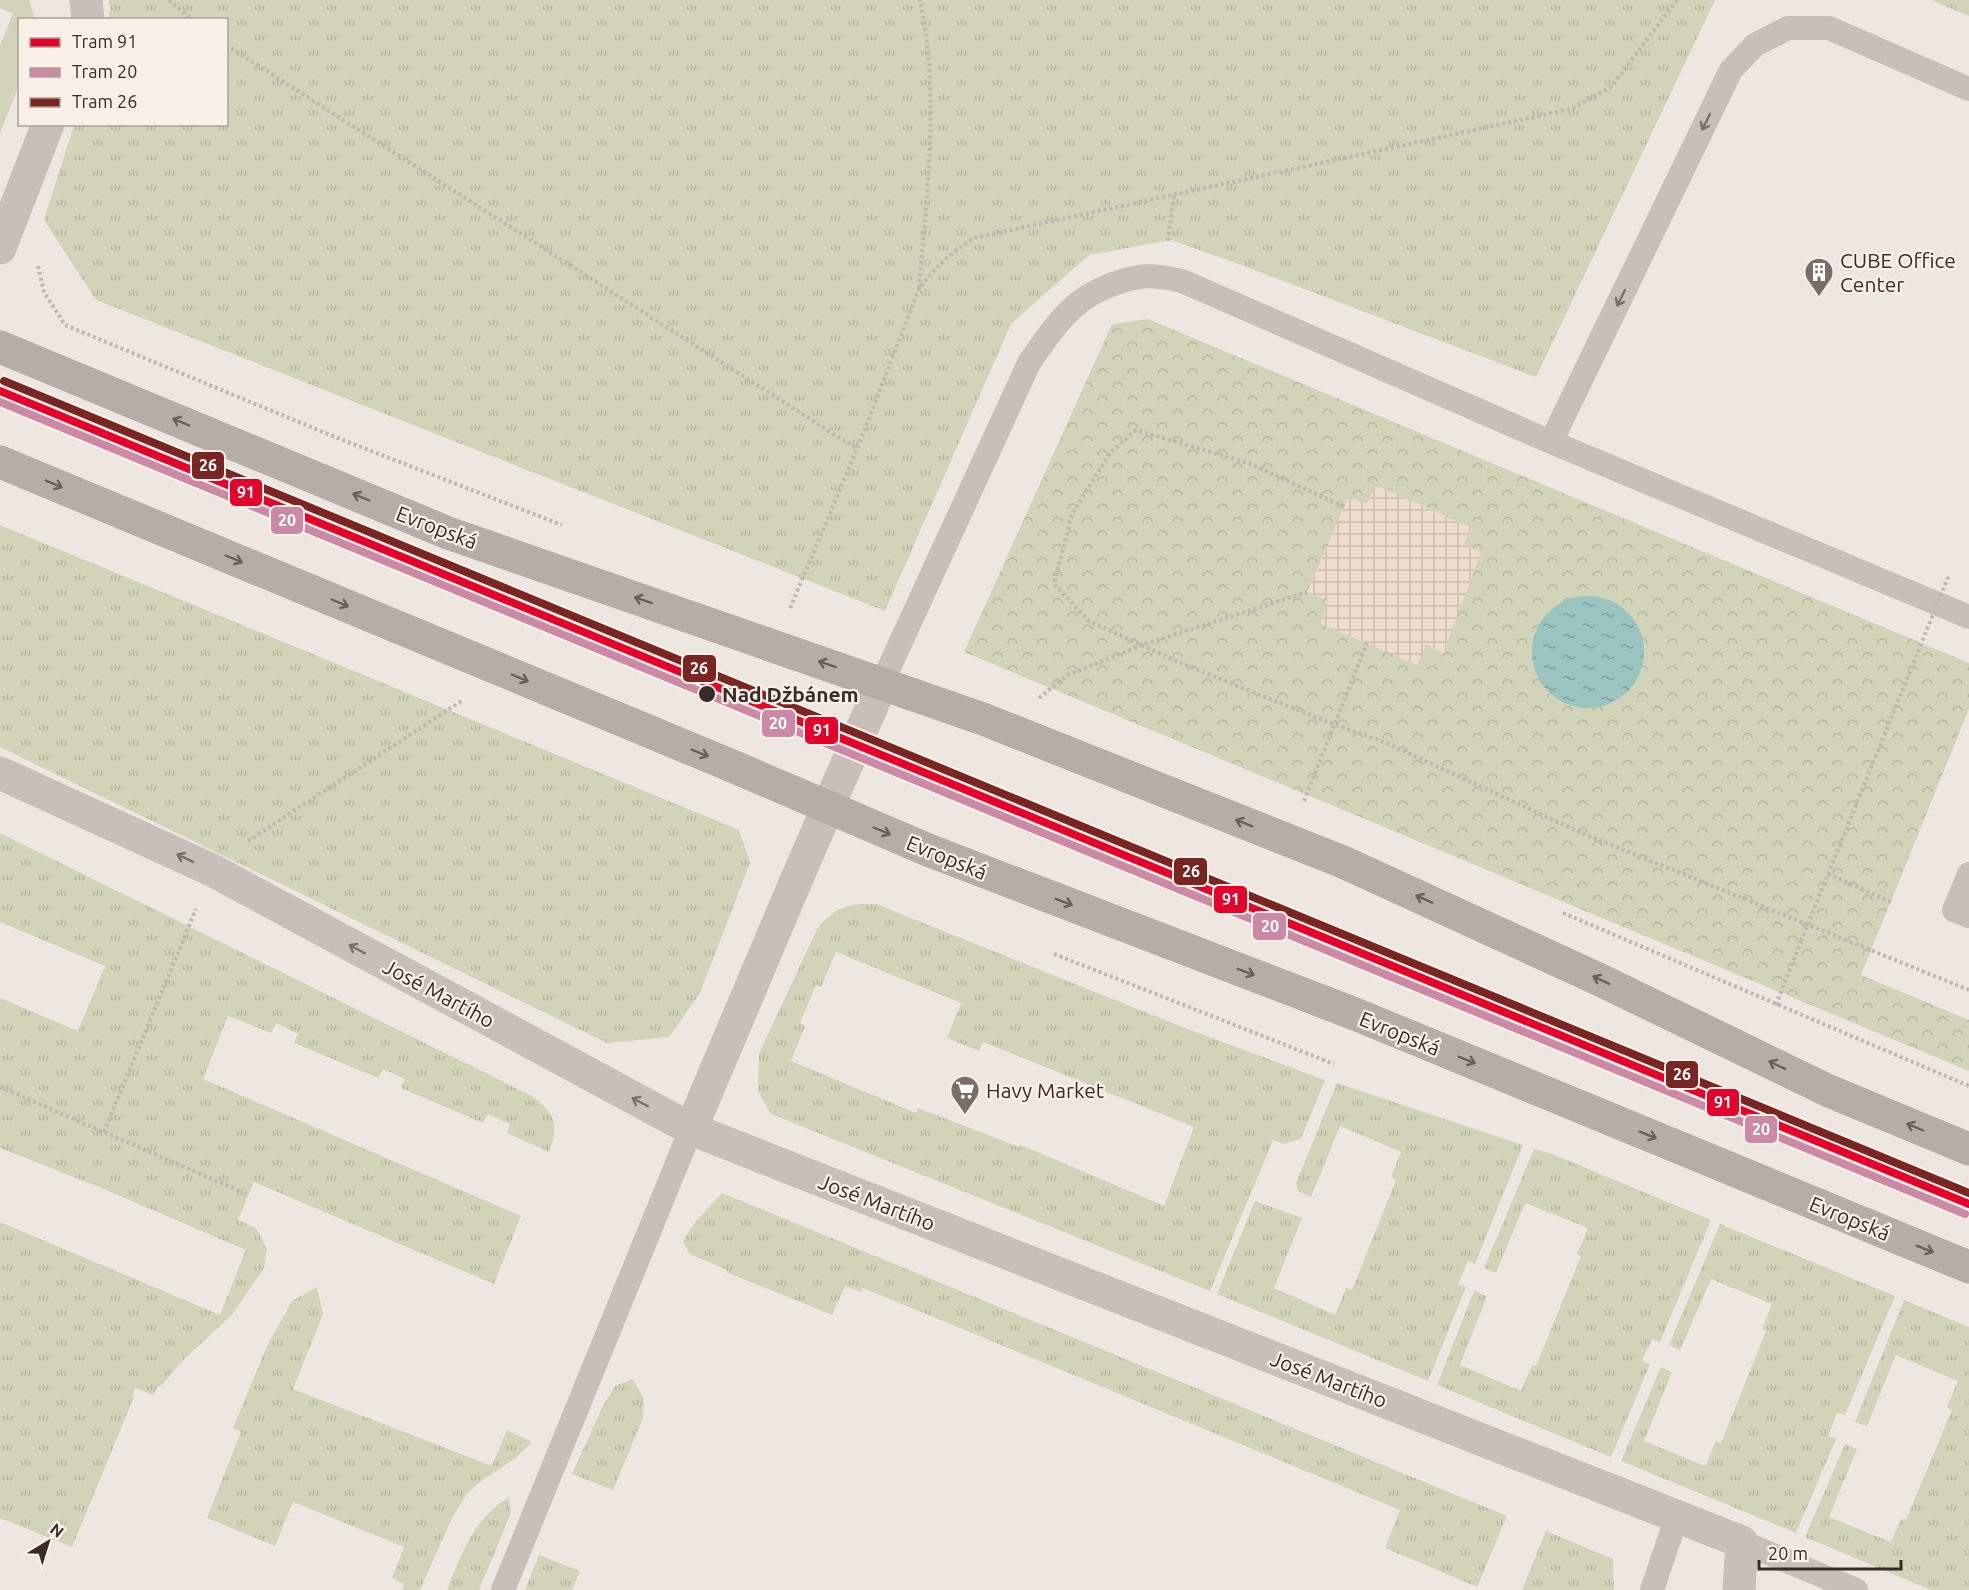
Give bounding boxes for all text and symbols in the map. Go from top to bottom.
legend [18,18,228,126]
text: Tram 91 [72,31,137,51]
text: Tram 20 [72,61,137,81]
text: Tram 26 [72,91,137,111]
one-way arrow [1699,113,1711,131]
place label: CUBE Office Center [1840,248,1956,296]
building icon: CUBE Office Center [1803,256,1835,298]
one-way arrow [1614,288,1626,306]
one-way arrow [172,416,191,427]
line badge: 26 [191,451,225,480]
text: 26 [199,456,217,474]
line badge: 91 [229,478,263,507]
one-way arrow [44,479,63,490]
text: 91 [237,483,255,501]
one-way arrow [352,491,371,502]
street label: Evropská [393,501,481,553]
line badge: 20 [270,506,304,535]
text: 20 [278,511,296,529]
one-way arrow [224,554,243,565]
one-way arrow [634,594,653,605]
one-way arrow [330,598,349,609]
line badge: 26 [682,654,717,683]
one-way arrow [818,658,837,669]
text: 26 [690,659,708,677]
one-way arrow [510,673,529,684]
place label: Nad Džbánem [722,682,859,706]
marker: Nad Džbánem [697,684,717,704]
line badge: 20 [761,709,796,738]
text: 20 [769,714,787,732]
line badge: 91 [804,716,839,745]
text: 91 [813,721,831,739]
one-way arrow [690,748,709,759]
one-way arrow [1236,817,1254,828]
one-way arrow [872,826,891,837]
street label: Evropská [903,830,991,884]
one-way arrow [176,851,194,863]
line badge: 26 [1173,857,1208,886]
text: 26 [1182,862,1200,880]
line badge: 91 [1213,885,1248,914]
text: 91 [1222,890,1240,908]
one-way arrow [1415,893,1433,905]
one-way arrow [1054,897,1072,908]
line badge: 20 [1252,912,1287,941]
text: 20 [1261,917,1279,935]
one-way arrow [349,943,367,954]
street label: José Martího [379,954,499,1032]
one-way arrow [1236,967,1254,978]
one-way arrow [1593,974,1611,986]
street label: Evropská [1356,1006,1444,1060]
one-way arrow [1458,1055,1476,1066]
one-way arrow [1768,1059,1786,1070]
line badge: 26 [1665,1060,1699,1089]
text: 26 [1673,1065,1691,1083]
supermarket icon: Havy Market [949,1074,981,1116]
place label: Havy Market [986,1078,1104,1102]
line badge: 91 [1706,1088,1740,1117]
text: 91 [1714,1093,1732,1111]
one-way arrow [631,1095,649,1107]
line badge: 20 [1744,1115,1778,1144]
text: 20 [1752,1120,1770,1138]
one-way arrow [1906,1121,1925,1132]
one-way arrow [1638,1130,1656,1141]
street label: José Martího [815,1169,939,1235]
street label: Evropská [1806,1191,1894,1245]
one-way arrow [1915,1244,1934,1255]
street label: José Martího [1267,1346,1391,1412]
north arrow [18,1512,78,1572]
text: N [47,1519,67,1541]
scale bar [1759,1533,1902,1571]
text: 20 m [1768,1543,1808,1563]

